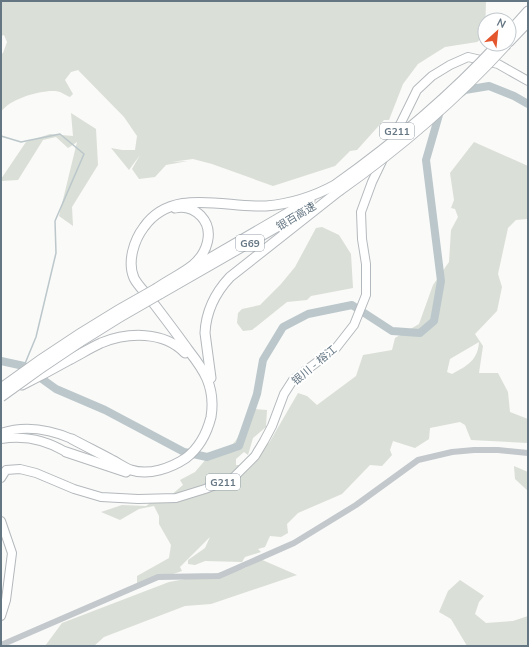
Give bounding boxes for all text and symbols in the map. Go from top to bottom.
north arrow [477,12,517,52]
text: N [494,15,508,32]
road number: G211 [380,123,414,139]
street label: 银百高速 [274,199,319,234]
road number: G69 [236,235,264,251]
street label: 银川 - 榕江 [289,342,340,389]
road number: G211 [206,474,240,490]

